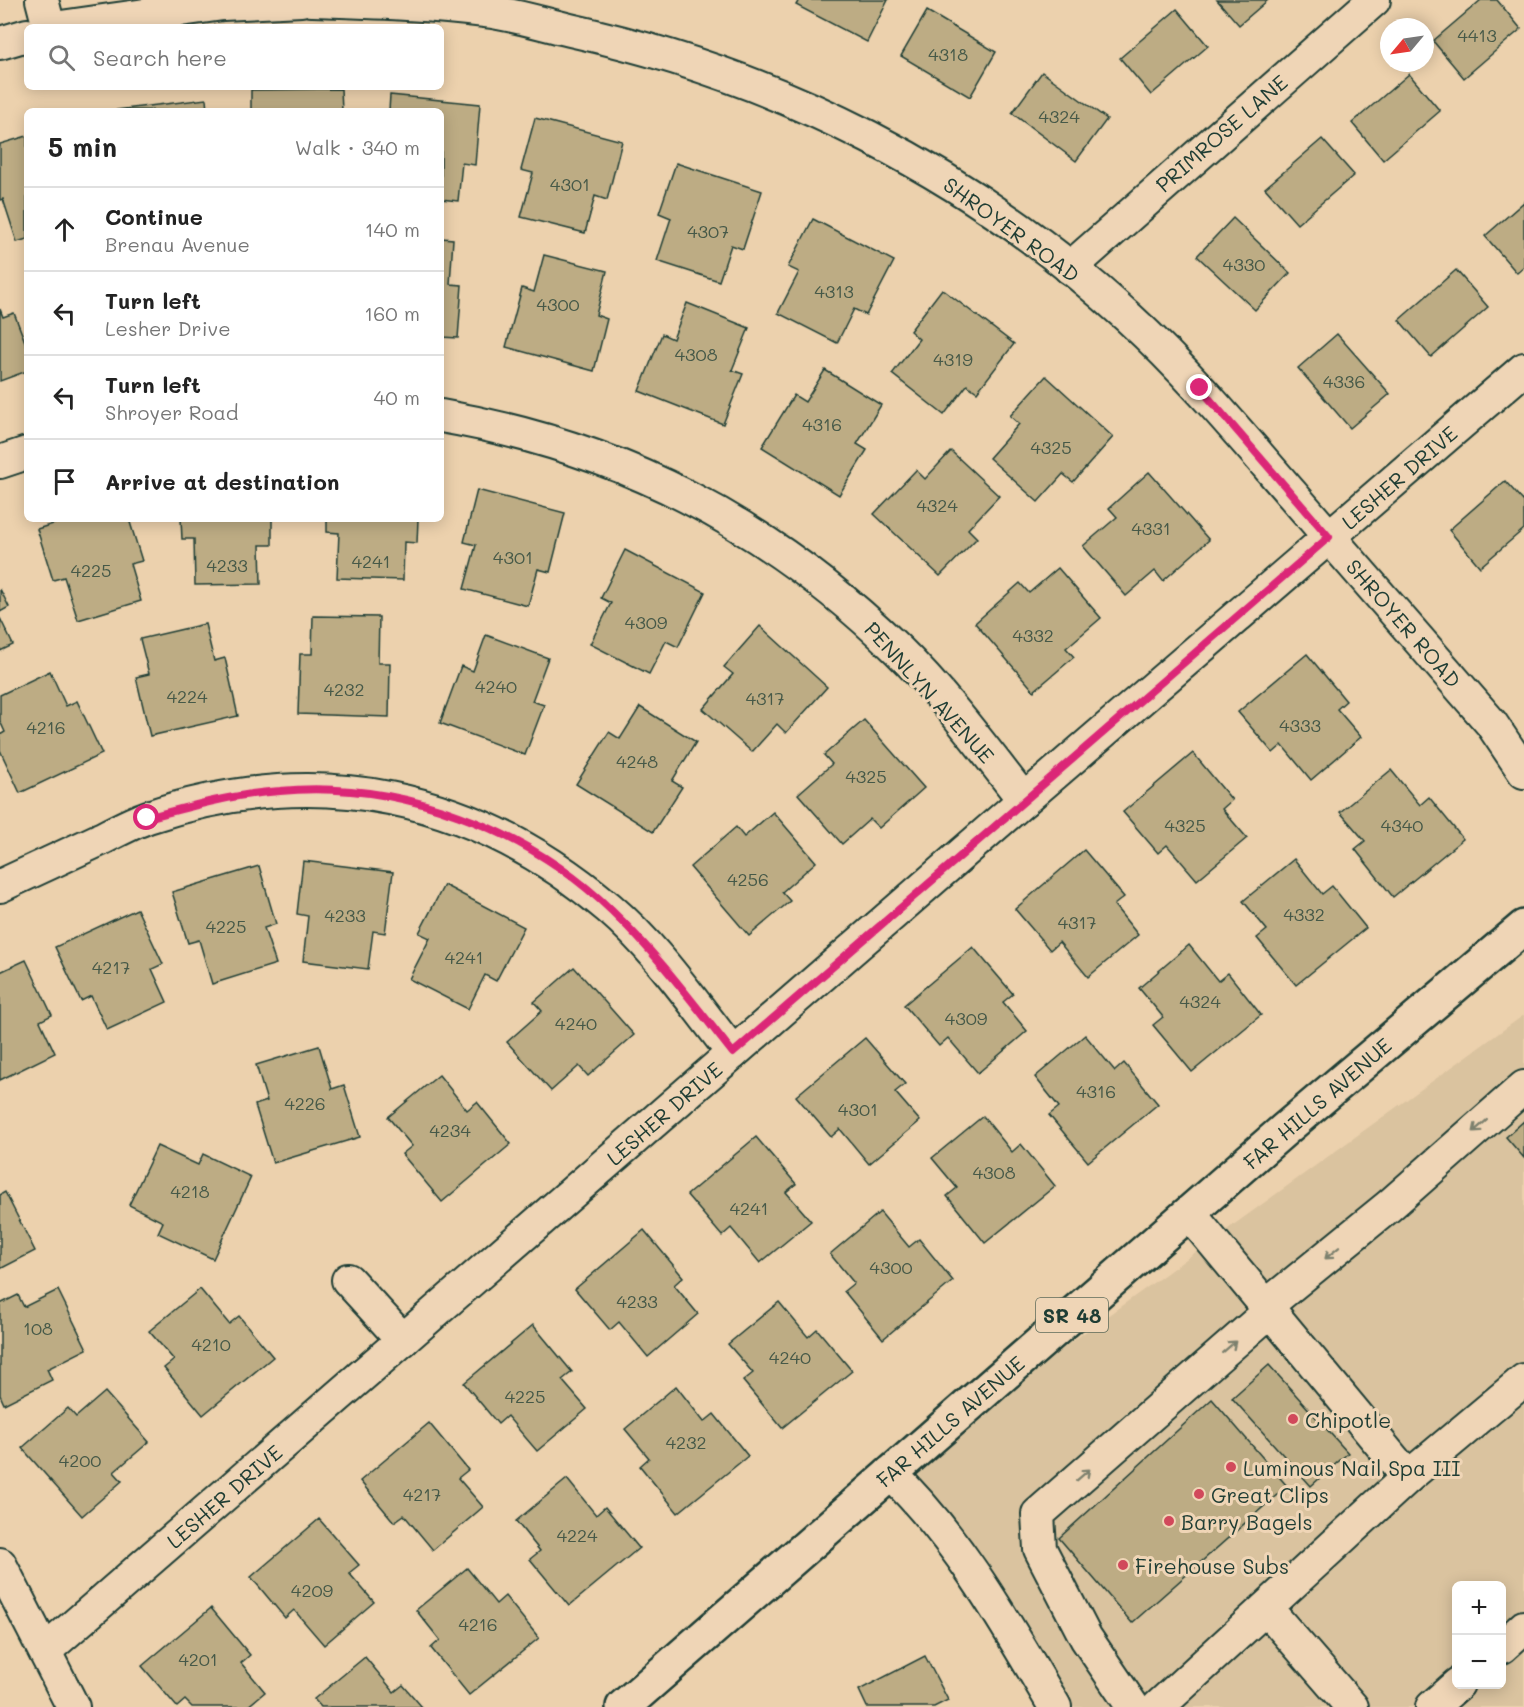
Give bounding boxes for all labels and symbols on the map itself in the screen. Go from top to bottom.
north arrow [1380,18,1434,72]
house number: 4413 [1457,23,1497,47]
house number: 4318 [928,42,968,66]
street label: PRIMROSE LANE [1149,68,1293,198]
house number: 4324 [1038,104,1080,128]
street label: SHROYER ROAD [939,170,1085,288]
house number: 4301 [550,172,590,196]
house number: 4307 [687,219,729,243]
house number: 4330 [1223,252,1265,276]
house number: 4313 [814,279,854,303]
house number: 4300 [536,292,580,316]
house number: 4308 [674,342,718,366]
house number: 4319 [933,347,973,371]
house number: 4336 [1323,369,1365,393]
route end [1186,374,1212,400]
house number: 4316 [802,412,842,436]
street label: LESHER DRIVE [1336,419,1462,535]
house number: 4325 [1030,435,1072,459]
house number: 4324 [916,493,958,517]
house number: 4331 [1131,516,1171,540]
house number: 4301 [493,545,533,569]
house number: 4241 [351,549,391,573]
house number: 4233 [206,553,248,577]
street label: SHROYER ROAD [1341,553,1467,693]
house number: 4225 [70,558,112,582]
house number: 4309 [625,610,668,634]
street label: PENNLYN AVENUE [859,616,1001,768]
house number: 4332 [1012,623,1054,647]
house number: 4240 [475,674,517,698]
house number: 4232 [323,677,365,701]
house number: 4224 [166,684,208,708]
house number: 4317 [745,686,785,710]
house number: 4333 [1279,713,1321,737]
house number: 4216 [26,715,66,739]
house number: 4248 [616,749,658,773]
house number: 4325 [845,764,887,788]
route start [133,804,159,830]
house number: 4325 [1164,813,1206,837]
house number: 4340 [1381,813,1423,837]
house number: 4256 [727,867,769,891]
house number: 4332 [1283,902,1325,926]
house number: 4233 [324,903,366,927]
house number: 4317 [1057,910,1097,934]
house number: 4225 [205,914,247,938]
house number: 4241 [444,945,484,969]
house number: 4217 [92,955,130,979]
house number: 4324 [1179,989,1221,1013]
house number: 4309 [945,1006,988,1030]
house number: 4240 [555,1011,597,1035]
street label: FAR HILLS AVENUE [1237,1031,1397,1175]
street label: LESHER DRIVE [601,1055,727,1171]
house number: 4316 [1076,1079,1116,1103]
house number: 4226 [284,1091,326,1115]
house number: 4301 [838,1097,878,1121]
house number: 4234 [429,1118,471,1142]
one-way arrow [1473,1119,1488,1133]
house number: 4308 [972,1160,1016,1184]
house number: 4218 [170,1179,210,1203]
house number: 4241 [729,1196,769,1220]
one-way arrow [1324,1246,1340,1259]
house number: 4300 [869,1255,913,1279]
house number: 4233 [616,1289,658,1313]
road number: SR 48 [1036,1298,1108,1332]
house number: 108 [23,1316,53,1340]
house number: 4210 [191,1332,231,1356]
one-way arrow [1221,1340,1236,1354]
house number: 4240 [769,1345,811,1369]
street label: FAR HILLS AVENUE [870,1349,1030,1493]
house number: 4225 [504,1384,546,1408]
place label: Chipotle [1305,1406,1391,1433]
marker: Chipotle [1286,1412,1300,1426]
house number: 4232 [665,1430,707,1454]
street label: LESHER DRIVE [161,1438,287,1554]
house number: 4200 [59,1448,101,1472]
place label: Luminous Nail Spa III [1243,1454,1460,1481]
marker: Luminous Nail Spa III [1224,1460,1238,1474]
one-way arrow [1075,1468,1090,1482]
place label: Great Clips [1211,1481,1329,1508]
house number: 4217 [403,1482,441,1506]
marker: Great Clips [1192,1487,1206,1501]
place label: Barry Bagels [1181,1508,1313,1535]
marker: Barry Bagels [1162,1514,1176,1528]
house number: 4224 [556,1523,598,1547]
place label: Firehouse Subs [1135,1552,1289,1579]
marker: Firehouse Subs [1116,1558,1130,1572]
house number: 4209 [291,1578,334,1602]
house number: 4216 [458,1612,498,1636]
house number: 4201 [178,1647,218,1671]

